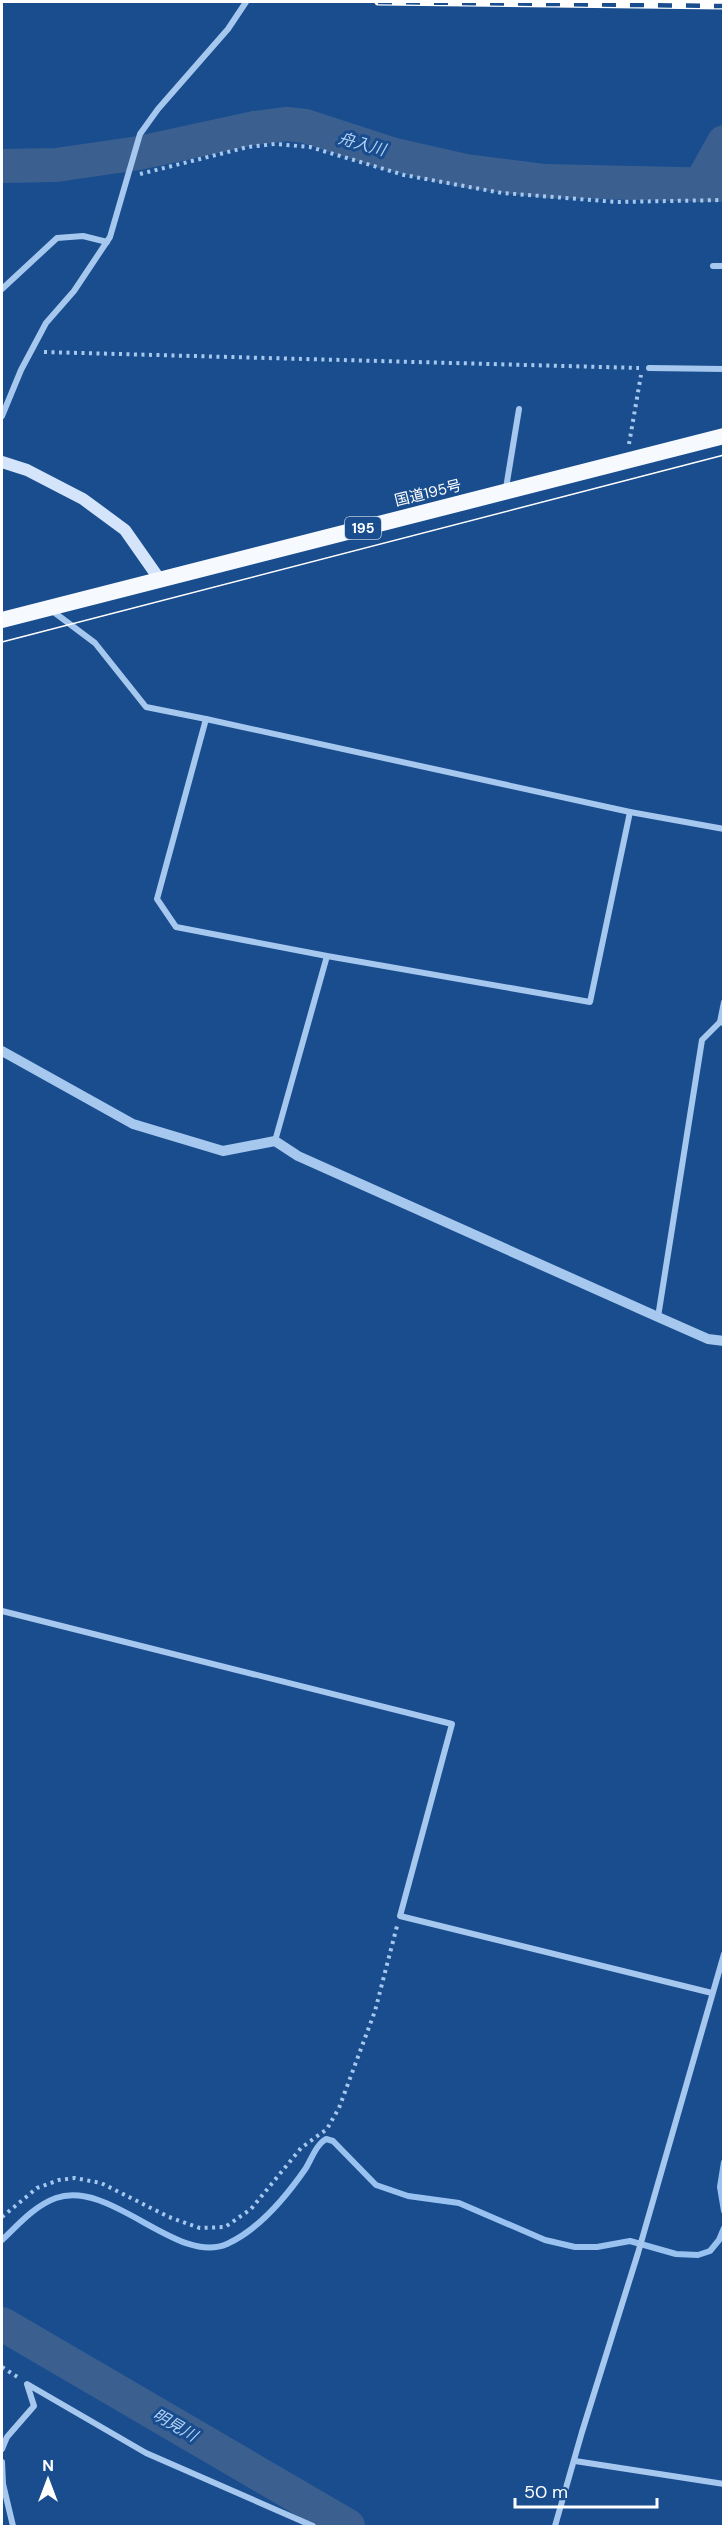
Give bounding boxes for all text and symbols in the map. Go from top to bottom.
water label: 舟入川 [336,128,390,161]
street label: 国道195号 [392,475,464,511]
road number: 195 [345,517,381,539]
water label: 明見川 [149,2404,203,2447]
north arrow [18,2450,78,2510]
text: N [42,2455,54,2476]
scale bar [515,2471,658,2509]
text: 50 m [524,2480,568,2504]

